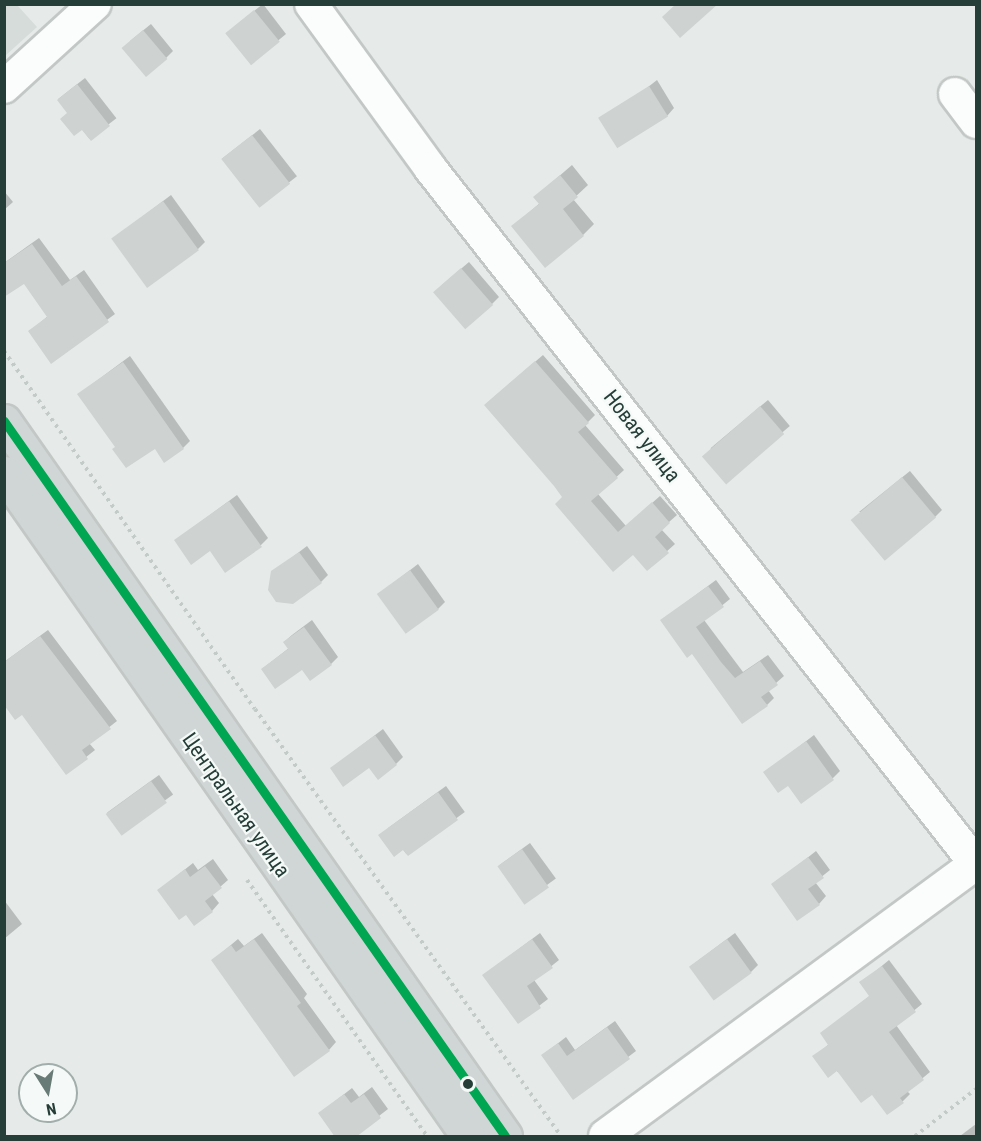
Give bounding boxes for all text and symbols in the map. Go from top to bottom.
street label: Новая улица [598,385,686,487]
street label: Центральная улица [177,728,295,882]
north arrow [18,1063,78,1123]
unlabelled marker [462,1078,474,1090]
text: N [45,1099,58,1119]

